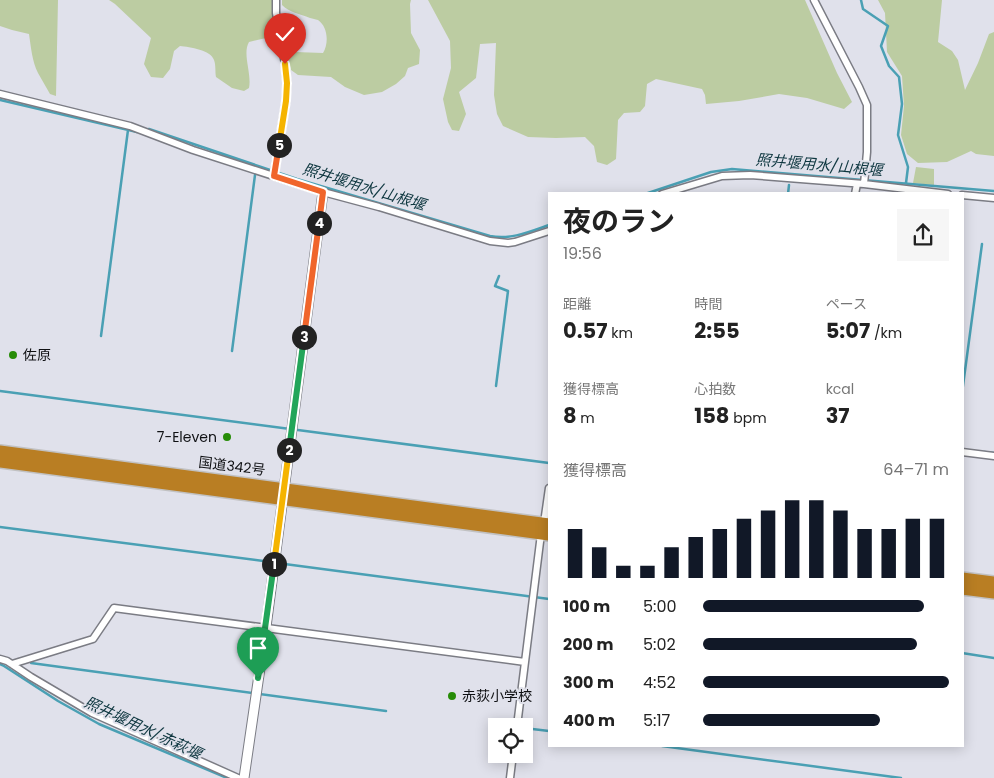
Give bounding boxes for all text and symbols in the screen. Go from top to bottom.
pin [264,13,306,64]
icon: check [271,20,299,48]
pin: 5 [266,132,292,158]
text: 5 [275,135,284,155]
water label: 照井堰用水/山根堰 [755,149,886,181]
water label: 照井堰用水/山根堰 [300,158,431,216]
text: 夜のラン [563,202,675,241]
button: share [897,209,949,261]
pin: 4 [306,210,332,236]
text: 4 [315,213,324,233]
text: 19:56 [563,242,602,265]
text: 距離 [563,294,591,314]
text: 時間 [694,294,722,314]
text: ペース [826,294,867,314]
text: 0.57 [563,316,608,345]
text: 2:55 [694,316,740,345]
text: 5:07 [826,316,870,345]
text: km [608,323,633,343]
text: /km [870,323,902,343]
pin: 3 [292,324,316,350]
text: 3 [300,327,309,347]
place label: 佐原 [23,345,51,365]
marker: 佐原 [7,349,19,361]
text: 獲得標高 [563,379,619,399]
text: 心拍数 [694,379,736,399]
text: kcal [826,379,854,399]
text: 8 [563,401,577,430]
text: 158 [694,401,729,430]
text: 37 [826,401,850,430]
text: m [577,408,595,428]
text: bpm [729,408,767,428]
place label: 7-Eleven [157,427,217,447]
marker: 7-Eleven [221,431,233,443]
pin: 2 [276,438,302,462]
text: 2 [286,440,294,460]
street label: 国道342号 [197,452,267,480]
text: 64–71 m [883,458,949,481]
text: 獲得標高 [563,459,627,482]
pin: 1 [262,552,286,576]
text: 1 [272,554,277,574]
text: 100 m [563,595,610,618]
text: 5:00 [643,595,677,618]
pin [237,627,279,678]
text: 200 m [563,633,613,656]
text: 5:02 [643,633,676,656]
icon: arrive [244,634,272,662]
text: 300 m [563,671,614,694]
text: 4:52 [643,671,676,694]
place label: 赤荻小学校 [462,686,532,706]
marker: 赤荻小学校 [446,690,458,702]
water label: 照井堰用水/赤萩堰 [81,691,208,765]
text: 400 m [563,709,615,732]
text: 5:17 [643,709,670,732]
map controls [488,718,533,763]
button: locate [488,718,533,763]

